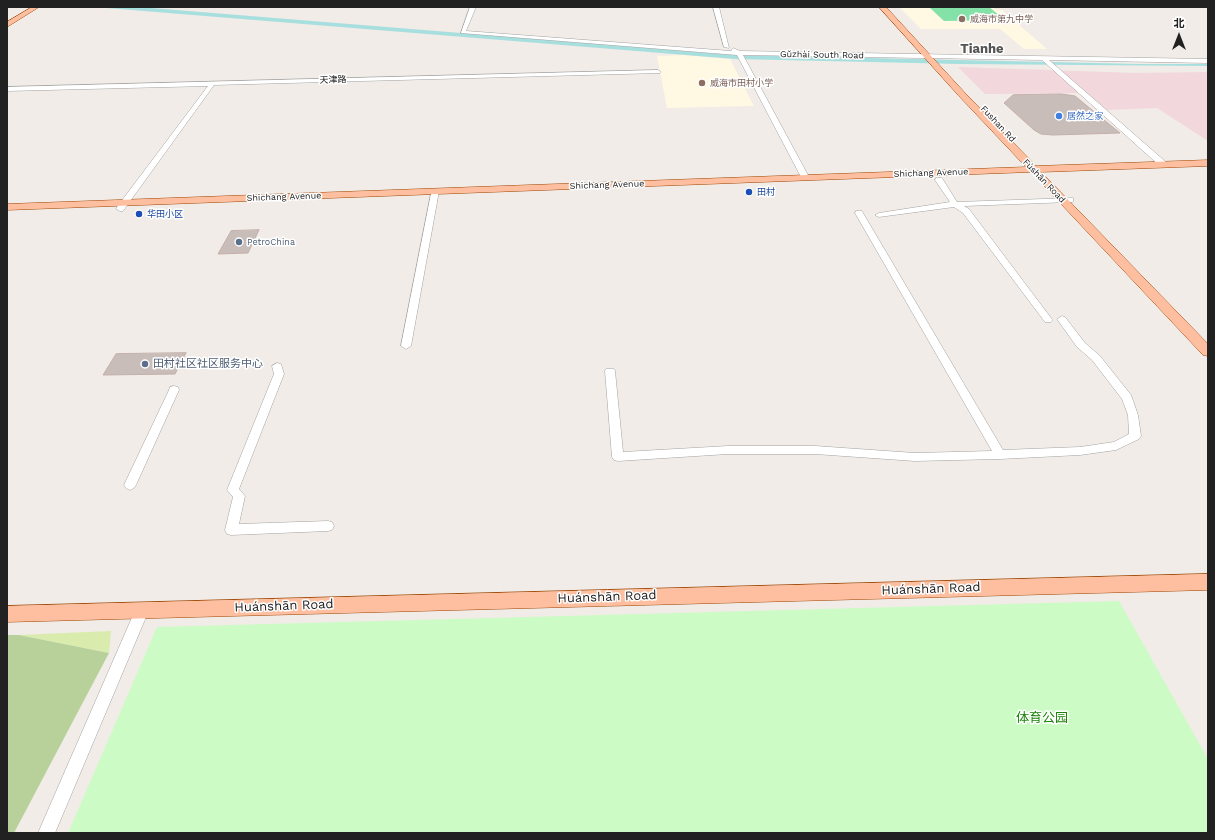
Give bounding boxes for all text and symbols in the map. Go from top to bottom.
marker: 威海市第九中学 [957,14,967,24]
place label: 威海市第九中学 [970,14,1033,24]
north arrow [1159,16,1199,56]
text: 北 [1174,17,1185,30]
district label: Tianhe [960,41,1004,57]
street label: Gǔzhài South Road [780,49,864,61]
street label: 天津路 [319,74,347,86]
marker: 威海市田村小学 [697,78,707,88]
place label: 威海市田村小学 [710,78,773,88]
street label: Fushan Rd [978,103,1018,145]
marker: 居然之家 [1054,111,1064,121]
place label: 居然之家 [1067,111,1103,121]
street label: Fúshān Road [1020,157,1068,205]
street label: Shichang Avenue [893,166,969,180]
street label: Shichang Avenue [569,178,645,192]
marker: 田村 [744,187,754,197]
place label: 田村 [757,187,775,197]
street label: Shichang Avenue [246,190,322,204]
marker: 华田小区 [134,209,144,219]
place label: 华田小区 [147,209,183,219]
marker: PetroChina [234,237,244,247]
place label: PetroChina [247,237,295,247]
place label: 田村社区社区服务中心 [153,357,263,371]
marker: 田村社区社区服务中心 [140,359,150,369]
street label: Huánshān Road [881,579,981,599]
street label: Huánshān Road [557,587,657,607]
street label: Huánshān Road [234,596,334,616]
park label: 体育公园 [1016,710,1068,726]

